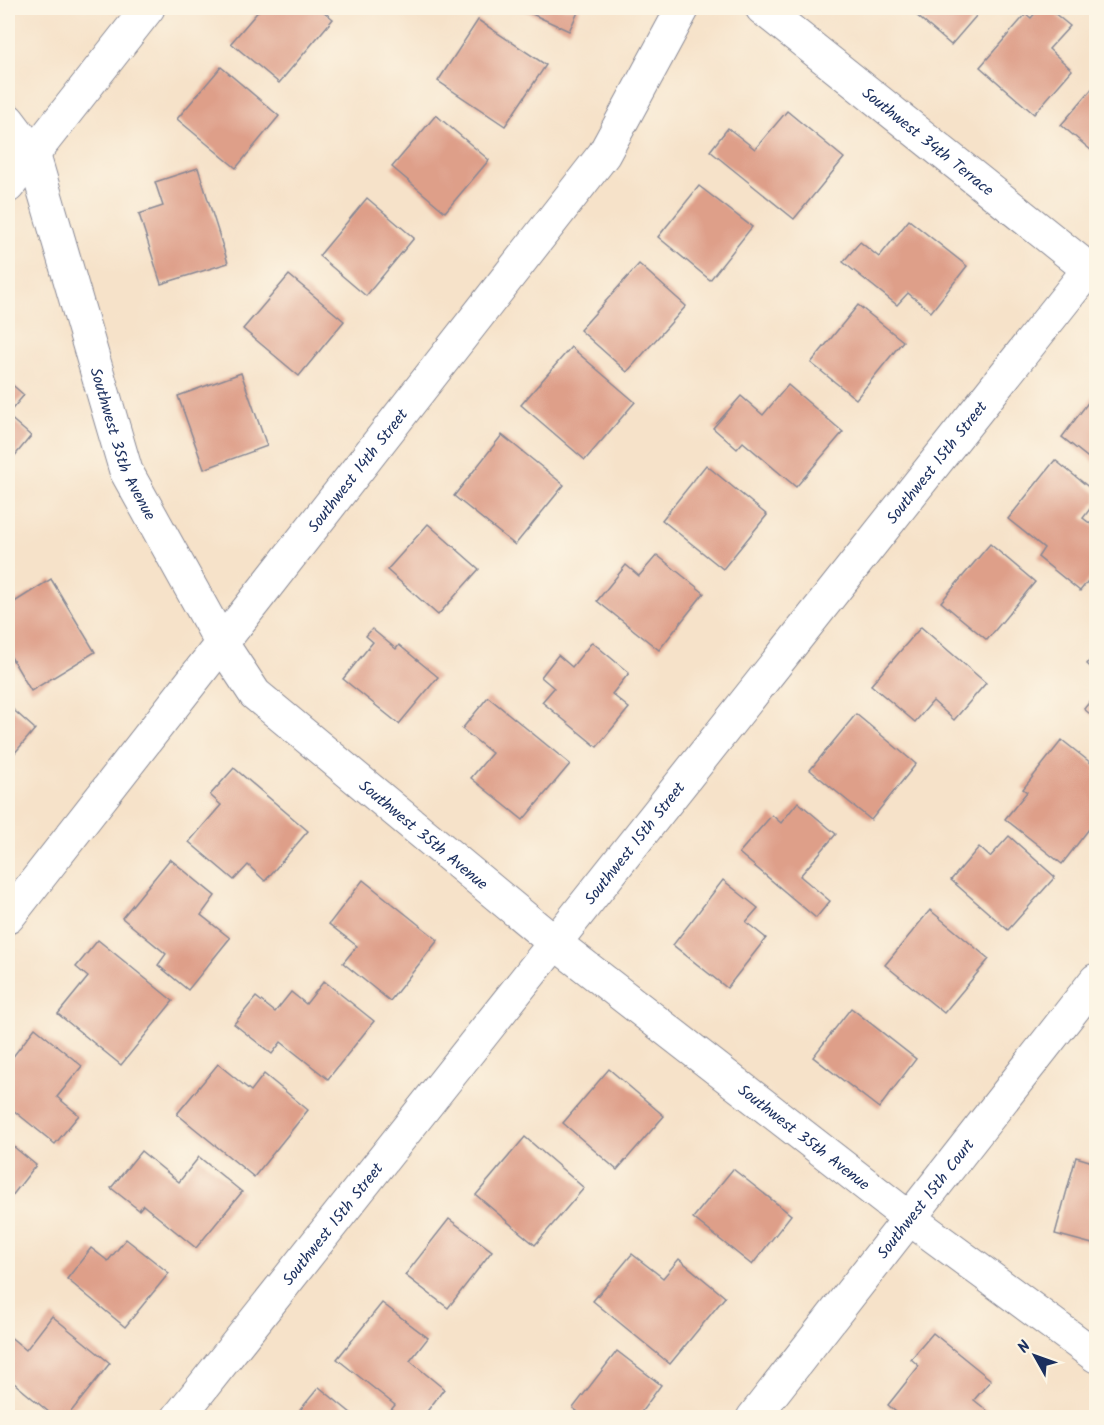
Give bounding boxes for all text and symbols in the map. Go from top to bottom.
street label: Southwest 34th Terrace [856,82,999,203]
street label: Southwest 35th Avenue [82,365,162,525]
street label: Southwest 15th Street [880,395,994,530]
street label: Southwest 14th Street [302,403,415,538]
street label: Southwest 35th Avenue [353,774,493,897]
street label: Southwest 15th Street [578,776,692,911]
street label: Southwest 35th Avenue [732,1078,875,1197]
street label: Southwest 15th Court [871,1133,982,1265]
street label: Southwest 15th Street [277,1157,390,1292]
north arrow [1005,1326,1065,1386]
text: N [1012,1335,1037,1359]

